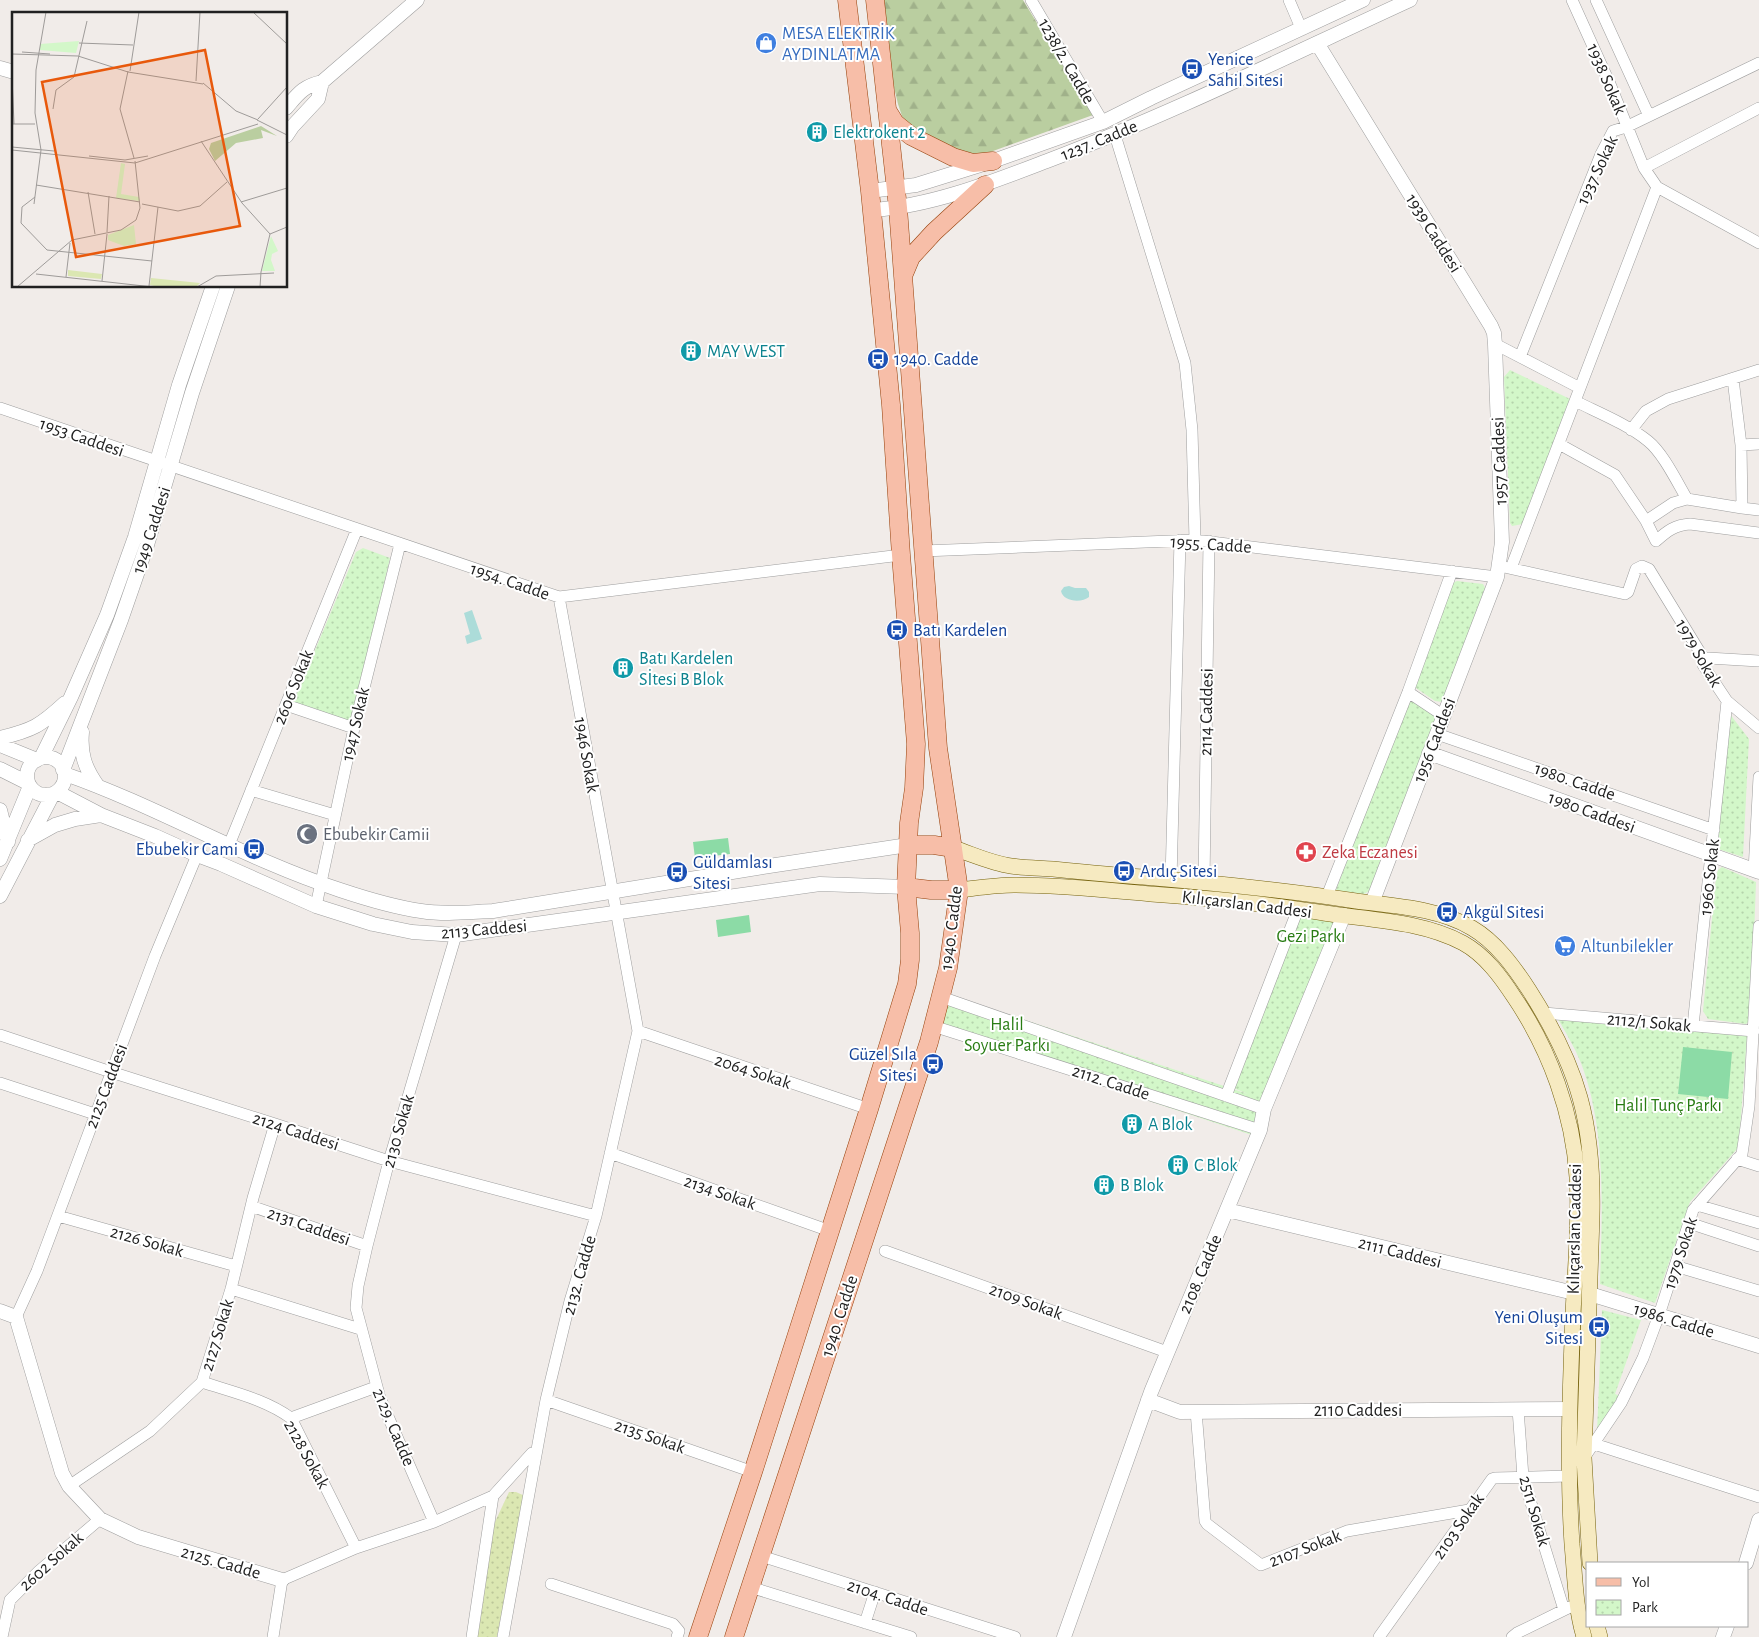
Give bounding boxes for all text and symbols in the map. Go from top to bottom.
inset map [12,12,288,288]
street label: 1238/2. Cadde [1034,16,1098,107]
place label: MESA ELEKTRİK AYDINLATMA [782,23,895,64]
shop icon: MESA ELEKTRİK AYDINLATMA [754,31,778,55]
street label: 1938 Sokak [1583,41,1629,118]
place label: Yenice Sahil Sitesi [1208,51,1283,90]
bus stop icon: Yenice Sahil Sitesi [1180,57,1204,81]
street label: 1237. Cadde [1058,117,1140,164]
building icon: Elektrokent 2 [805,120,829,144]
place label: Elektrokent 2 [833,124,925,142]
street label: 1937 Sokak [1574,132,1622,208]
street label: 1939 Caddesi [1402,191,1464,276]
building icon: MAY WEST [679,339,703,363]
place label: MAY WEST [707,343,785,361]
bus stop icon: 1940. Cadde [866,347,890,371]
place label: 1940. Cadde [894,351,979,369]
street label: 1953 Caddesi [37,415,126,461]
street label: 1957 Caddesi [1489,417,1511,505]
street label: 1949 Caddesi [129,485,174,576]
street label: 1955. Cadde [1170,533,1252,557]
street label: 1954. Cadde [468,560,552,604]
street label: 1979 Sokak [1672,617,1725,691]
bus stop icon: Batı Kardelen [885,618,909,642]
place label: Batı Kardelen [913,622,1007,640]
street label: 2606 Sokak [271,647,317,727]
place label: Batı Kardelen Sİtesi B Blok [639,650,733,689]
building icon: Batı Kardelen Sİtesi B Blok [611,656,635,680]
street label: 2114 Caddesi [1197,668,1217,756]
street label: 1947 Sokak [339,685,373,763]
street label: 1956 Caddesi [1411,695,1459,785]
street label: 1946 Sokak [571,716,602,795]
street label: 1980. Cadde [1532,760,1618,804]
street label: 1980 Caddesi [1546,789,1638,837]
mosque icon: Ebubekir Camii [295,822,319,846]
place label: Ebubekir Camii [323,826,430,844]
bus stop icon: Ebubekir Cami [242,837,266,861]
street label: 1960 Sokak [1697,837,1723,916]
pharmacy icon: Zeka Eczanesi [1294,840,1318,864]
place label: Ebubekir Cami [136,841,238,859]
place label: Zeka Eczanesi [1322,844,1418,862]
place label: Güldamlası Sitesi [693,854,773,893]
bus stop icon: Ardıç Sitesi [1112,859,1136,883]
bus stop icon: Güldamlası Sitesi [665,860,689,884]
place label: Ardıç Sitesi [1140,863,1217,881]
street label: 1940. Cadde [938,885,966,971]
street label: Kılıçarslan Caddesi [1181,888,1313,922]
bus stop icon: Akgül Sitesi [1435,900,1459,924]
place label: Akgül Sitesi [1463,904,1544,922]
street label: 2113 Caddesi [440,917,528,943]
park label: Gezi Parkı [1277,928,1345,946]
supermarket icon: Altunbilekler [1553,934,1577,958]
place label: Altunbilekler [1581,938,1673,956]
street label: 2112/1 Sokak [1606,1010,1693,1036]
park label: Halil Soyuer Parkı [964,1016,1050,1055]
street label: 2125 Caddesi [83,1042,131,1131]
place label: Güzel Sıla Sitesi [849,1046,917,1085]
street label: 2064 Sokak [712,1051,794,1093]
bus stop icon: Güzel Sıla Sitesi [921,1052,945,1076]
street label: 2112. Cadde [1070,1062,1152,1104]
street label: 2130 Sokak [380,1092,418,1170]
park label: Halil Tunç Parkı [1614,1097,1722,1115]
street label: 2124 Caddesi [250,1110,341,1154]
building icon: A Blok [1120,1112,1144,1136]
place label: A Blok [1148,1116,1193,1134]
building icon: C Blok [1166,1153,1190,1177]
place label: C Blok [1194,1157,1238,1175]
street label: Kılıçarslan Caddesi [1565,1163,1585,1295]
street label: 2134 Sokak [681,1172,759,1214]
building icon: B Blok [1092,1173,1116,1197]
place label: B Blok [1120,1177,1165,1195]
street label: 2131 Caddesi [265,1204,353,1250]
street label: 1979 Sokak [1661,1214,1701,1292]
street label: 2126 Sokak [108,1223,186,1261]
street label: 2108. Cadde [1176,1232,1226,1317]
street label: 2132. Cadde [560,1234,600,1317]
street label: 2111 Caddesi [1356,1234,1443,1272]
street label: 1940. Cadde [818,1273,862,1359]
street label: 2109 Sokak [987,1280,1065,1324]
street label: 2127 Sokak [198,1296,238,1374]
street label: 1986. Cadde [1631,1300,1716,1342]
place label: Yeni Oluşum Sitesi [1495,1309,1583,1348]
bus stop icon: Yeni Oluşum Sitesi [1587,1315,1611,1339]
street label: 2129. Cadde [369,1386,418,1469]
street label: 2110 Caddesi [1314,1402,1402,1420]
street label: 2135 Sokak [612,1416,688,1458]
street label: 2128 Sokak [280,1417,333,1493]
street label: 2511 Sokak [1515,1474,1553,1549]
street label: 2103 Sokak [1430,1490,1488,1563]
street label: 2107 Sokak [1267,1527,1345,1571]
street label: 2602 Sokak [16,1528,88,1595]
street label: 2125. Cadde [179,1543,263,1583]
legend [1586,1562,1749,1627]
text: Yol [1632,1575,1650,1590]
street label: 2104. Cadde [845,1576,931,1620]
text: Park [1632,1600,1658,1615]

